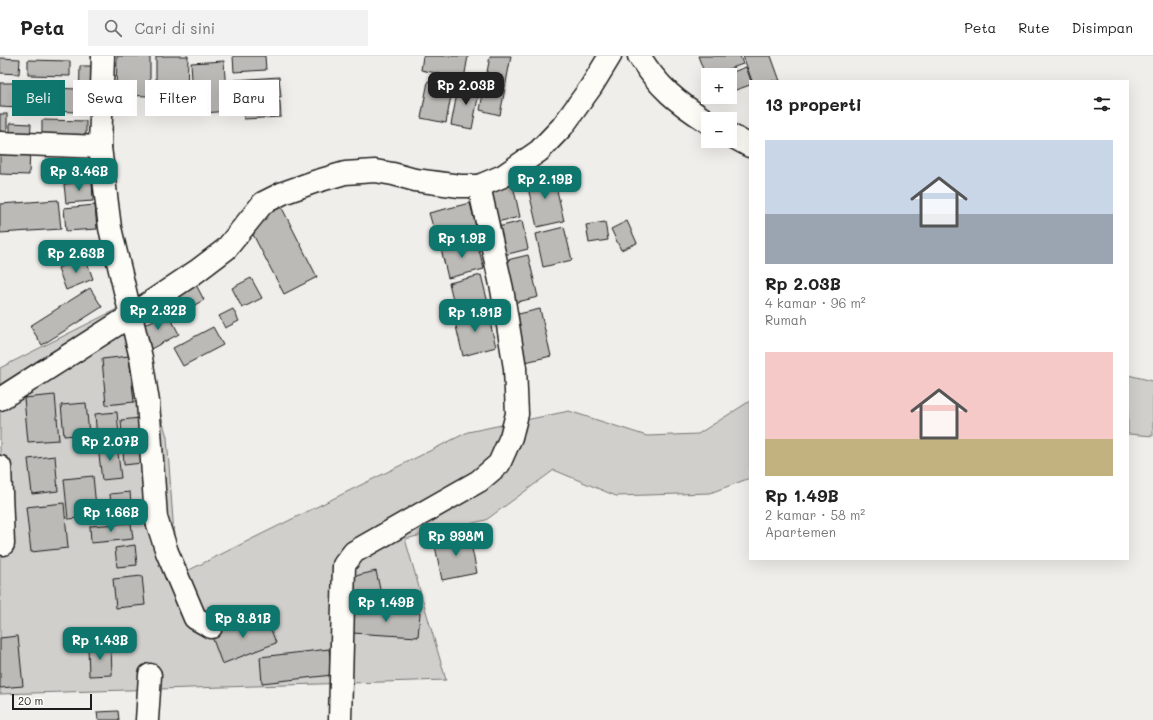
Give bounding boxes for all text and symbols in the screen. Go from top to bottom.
search box [88,10,368,46]
text: Peta [20,15,64,40]
icon: search [102,17,124,39]
text: Cari di sini [134,18,215,38]
text: Peta [964,18,996,37]
text: Rute [1018,18,1050,37]
text: Disimpan [1072,18,1133,37]
map controls [701,68,737,148]
button: + [701,68,737,104]
pin: Rp 2.03B [425,72,507,106]
text: Rp 2.03B [437,76,495,93]
chip: Beli [12,80,65,116]
chip: Sewa [73,80,137,116]
chip: Filter [145,80,211,116]
chip: Baru [219,80,279,116]
text: 13 properti [765,93,862,115]
icon: filters [1091,93,1113,115]
button: − [701,112,737,148]
pin: Rp 3.46B [38,158,120,192]
text: Rp 3.46B [50,162,108,179]
pin: Rp 2.19B [504,166,586,200]
icon: home [903,166,975,238]
text: Rp 2.19B [517,170,573,187]
pin: Rp 1.9B [425,225,499,259]
text: Rp 1.9B [438,229,486,246]
pin: Rp 2.63B [35,240,117,274]
text: Rp 2.63B [47,244,105,261]
text: Rp 2.03B [765,272,841,294]
text: 4 kamar · 96 m² [765,294,866,311]
pin: Rp 2.32B [117,297,199,331]
pin: Rp 1.91B [434,299,516,333]
text: Rp 2.32B [130,301,186,318]
text: Rp 1.91B [448,303,502,320]
text: Rumah [765,311,806,328]
icon: home [903,378,975,450]
pin: Rp 2.07B [69,428,151,462]
text: Rp 2.07B [81,432,139,449]
text: Rp 1.49B [765,484,839,506]
pin: Rp 1.66B [70,499,152,533]
text: Rp 1.66B [83,503,139,520]
text: 2 kamar · 58 m² [765,506,865,523]
pin: Rp 998M [419,523,493,557]
text: Apartemen [765,523,836,540]
text: Rp 998M [428,527,484,544]
pin: Rp 1.49B [345,589,427,623]
text: Rp 1.49B [358,593,414,610]
pin: Rp 3.81B [202,605,284,639]
text: Rp 3.81B [215,609,271,626]
pin: Rp 1.43B [59,627,141,661]
text: Rp 1.43B [72,631,128,648]
scale bar [12,692,92,711]
text: 20 m [18,693,43,708]

